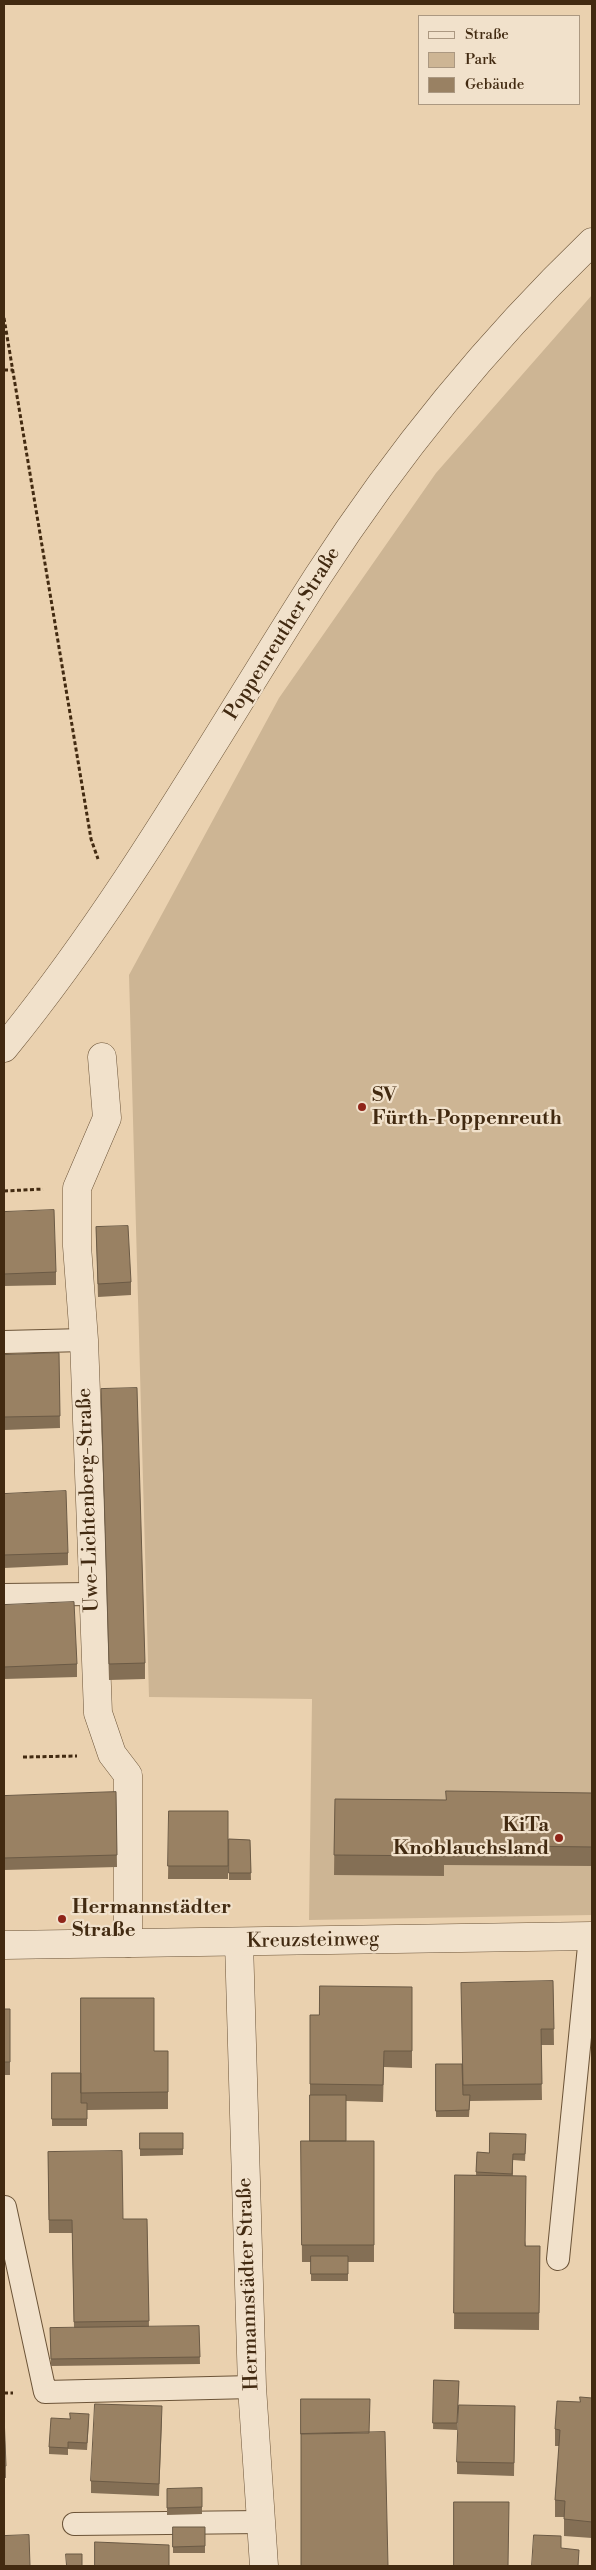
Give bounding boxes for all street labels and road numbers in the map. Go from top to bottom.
street label: Poppenreuther Straße [220,543,346,725]
street label: Uwe-Lichtenberg-Straße [73,1387,105,1613]
street label: Kreuzsteinweg [246,1928,380,1954]
street label: Hermannstädter Straße [233,2177,265,2391]

